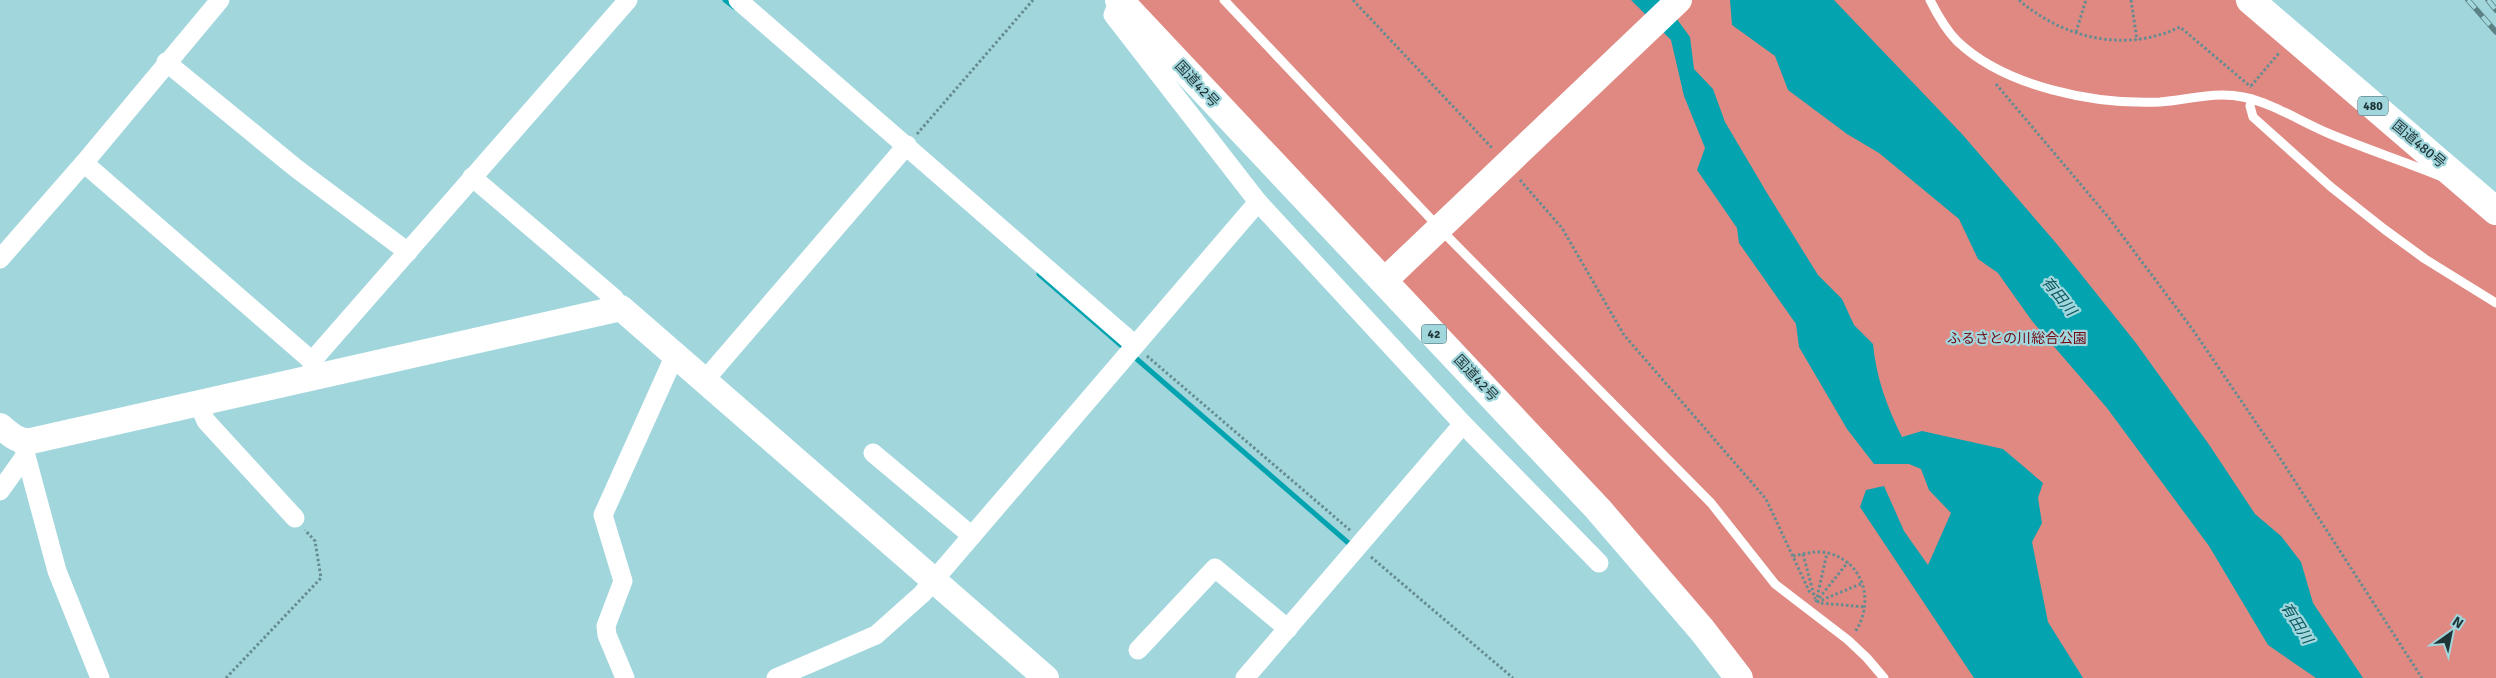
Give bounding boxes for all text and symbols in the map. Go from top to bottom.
street label: 国道42号 [1171,57,1223,111]
road number: 480 [2358,96,2388,115]
street label: 国道480号 [2389,117,2449,171]
water label: 有田川 [2038,273,2081,321]
road number: 42 [1422,324,1446,344]
park label: ふるさとの川総合公園 [1947,330,2087,347]
street label: 国道42号 [1450,351,1502,405]
water label: 有田川 [2277,599,2318,649]
north arrow [2426,608,2476,658]
text: N [2449,613,2467,632]

